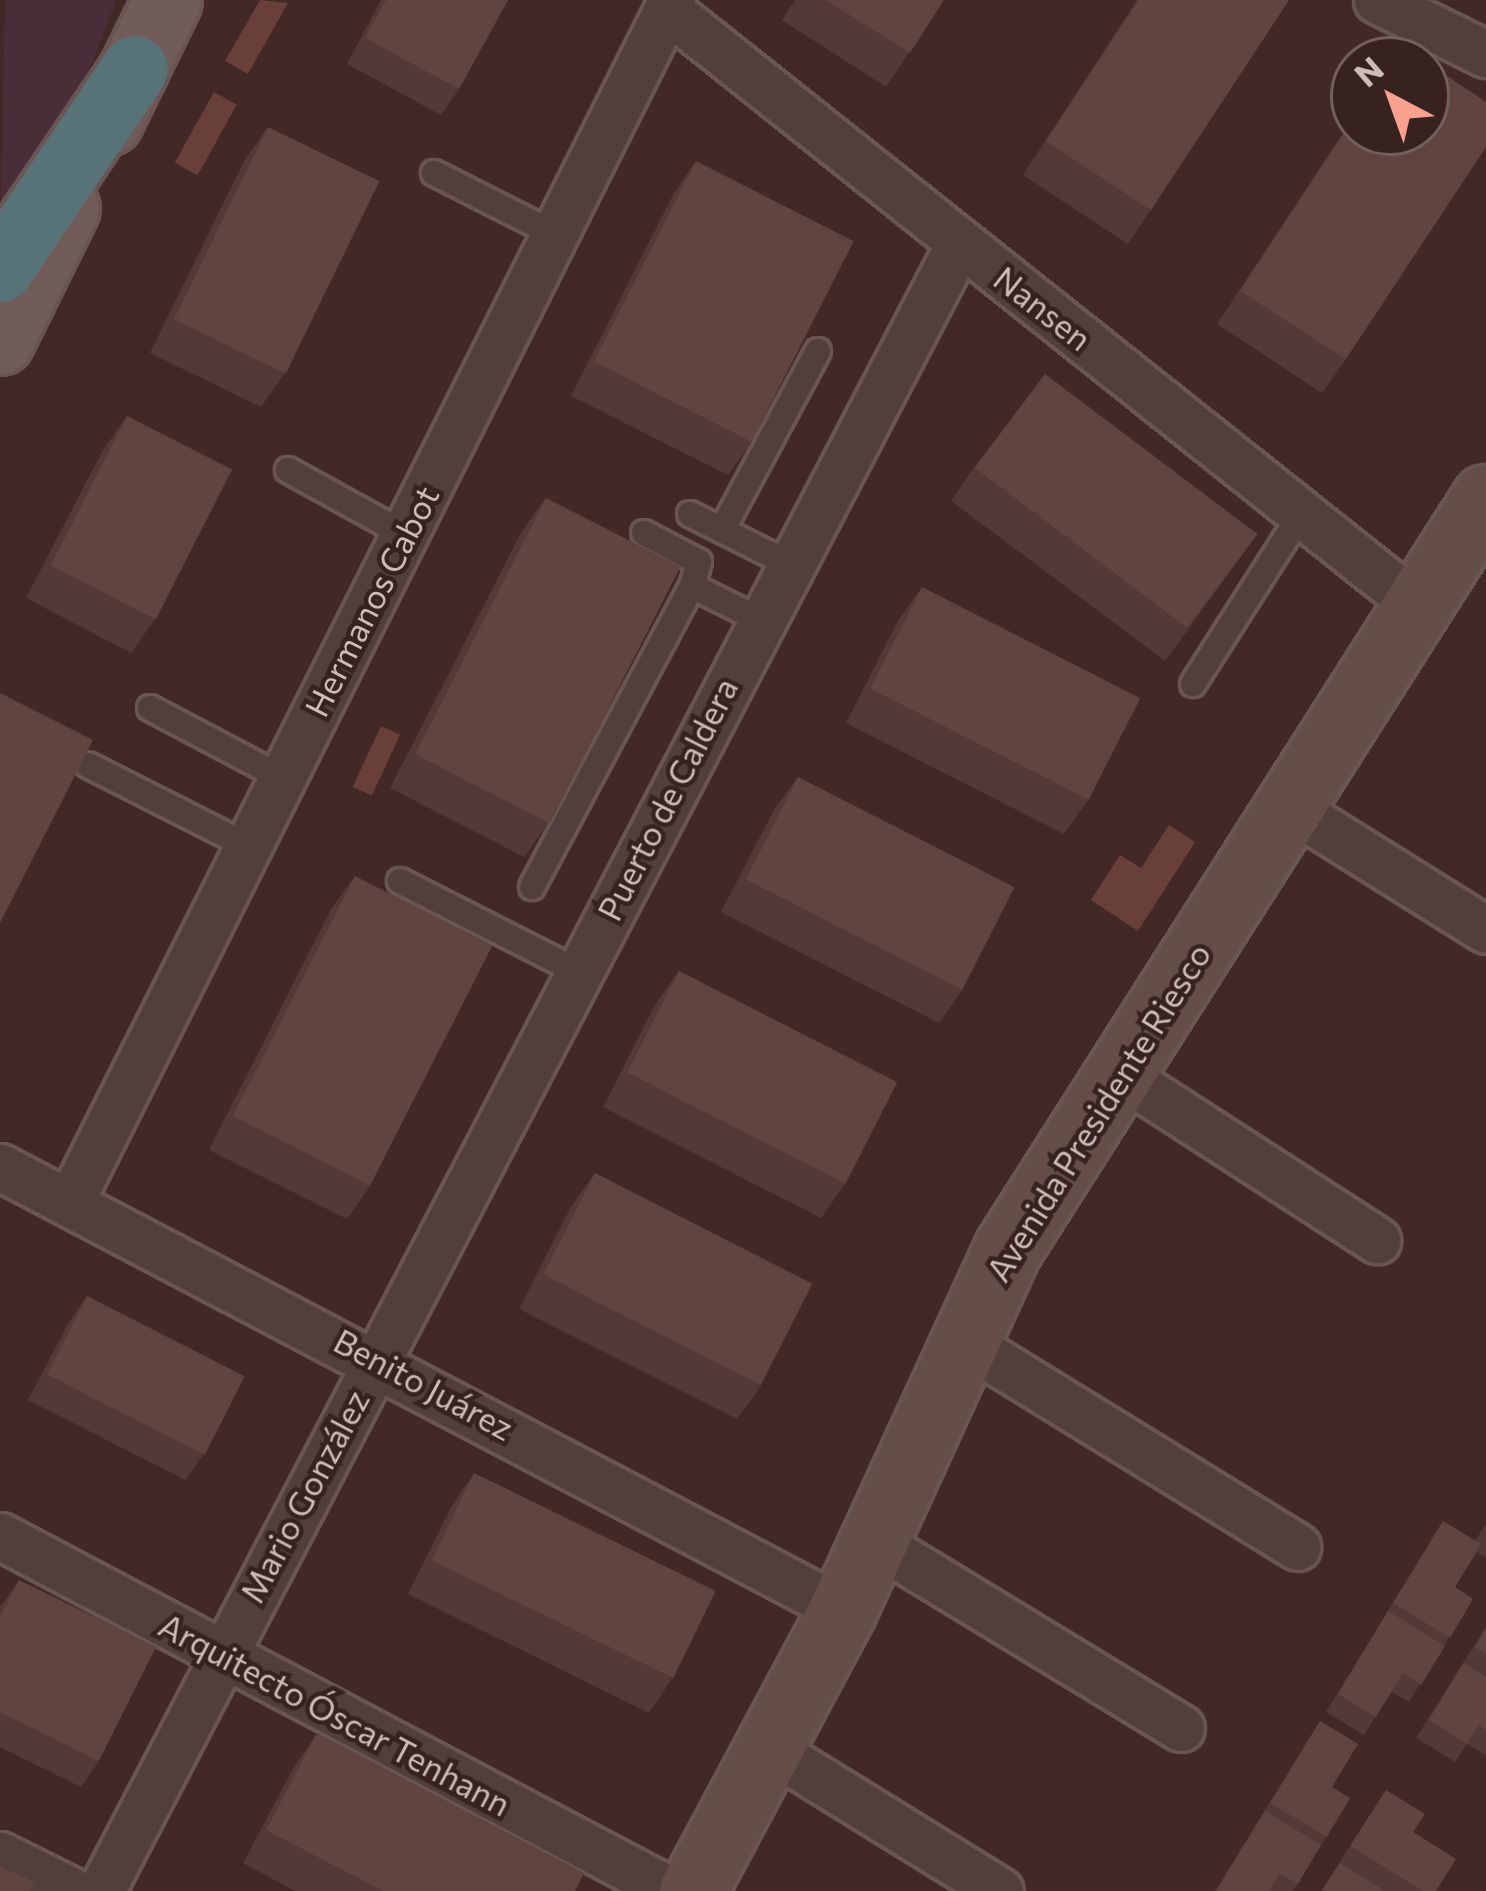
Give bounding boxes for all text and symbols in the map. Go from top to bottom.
north arrow [1330,36,1450,156]
text: N [1345,47,1391,94]
street label: Nansen [987,258,1099,358]
street label: Hermanos Cabot [296,479,446,723]
street label: Puerto de Caldera [589,671,745,927]
street label: Avenida Presidente Riesco [978,936,1218,1288]
street label: Benito Juárez [328,1320,520,1448]
street label: Mario González [231,1383,377,1609]
street label: Arquitecto Óscar Tenhann [153,1605,517,1823]

